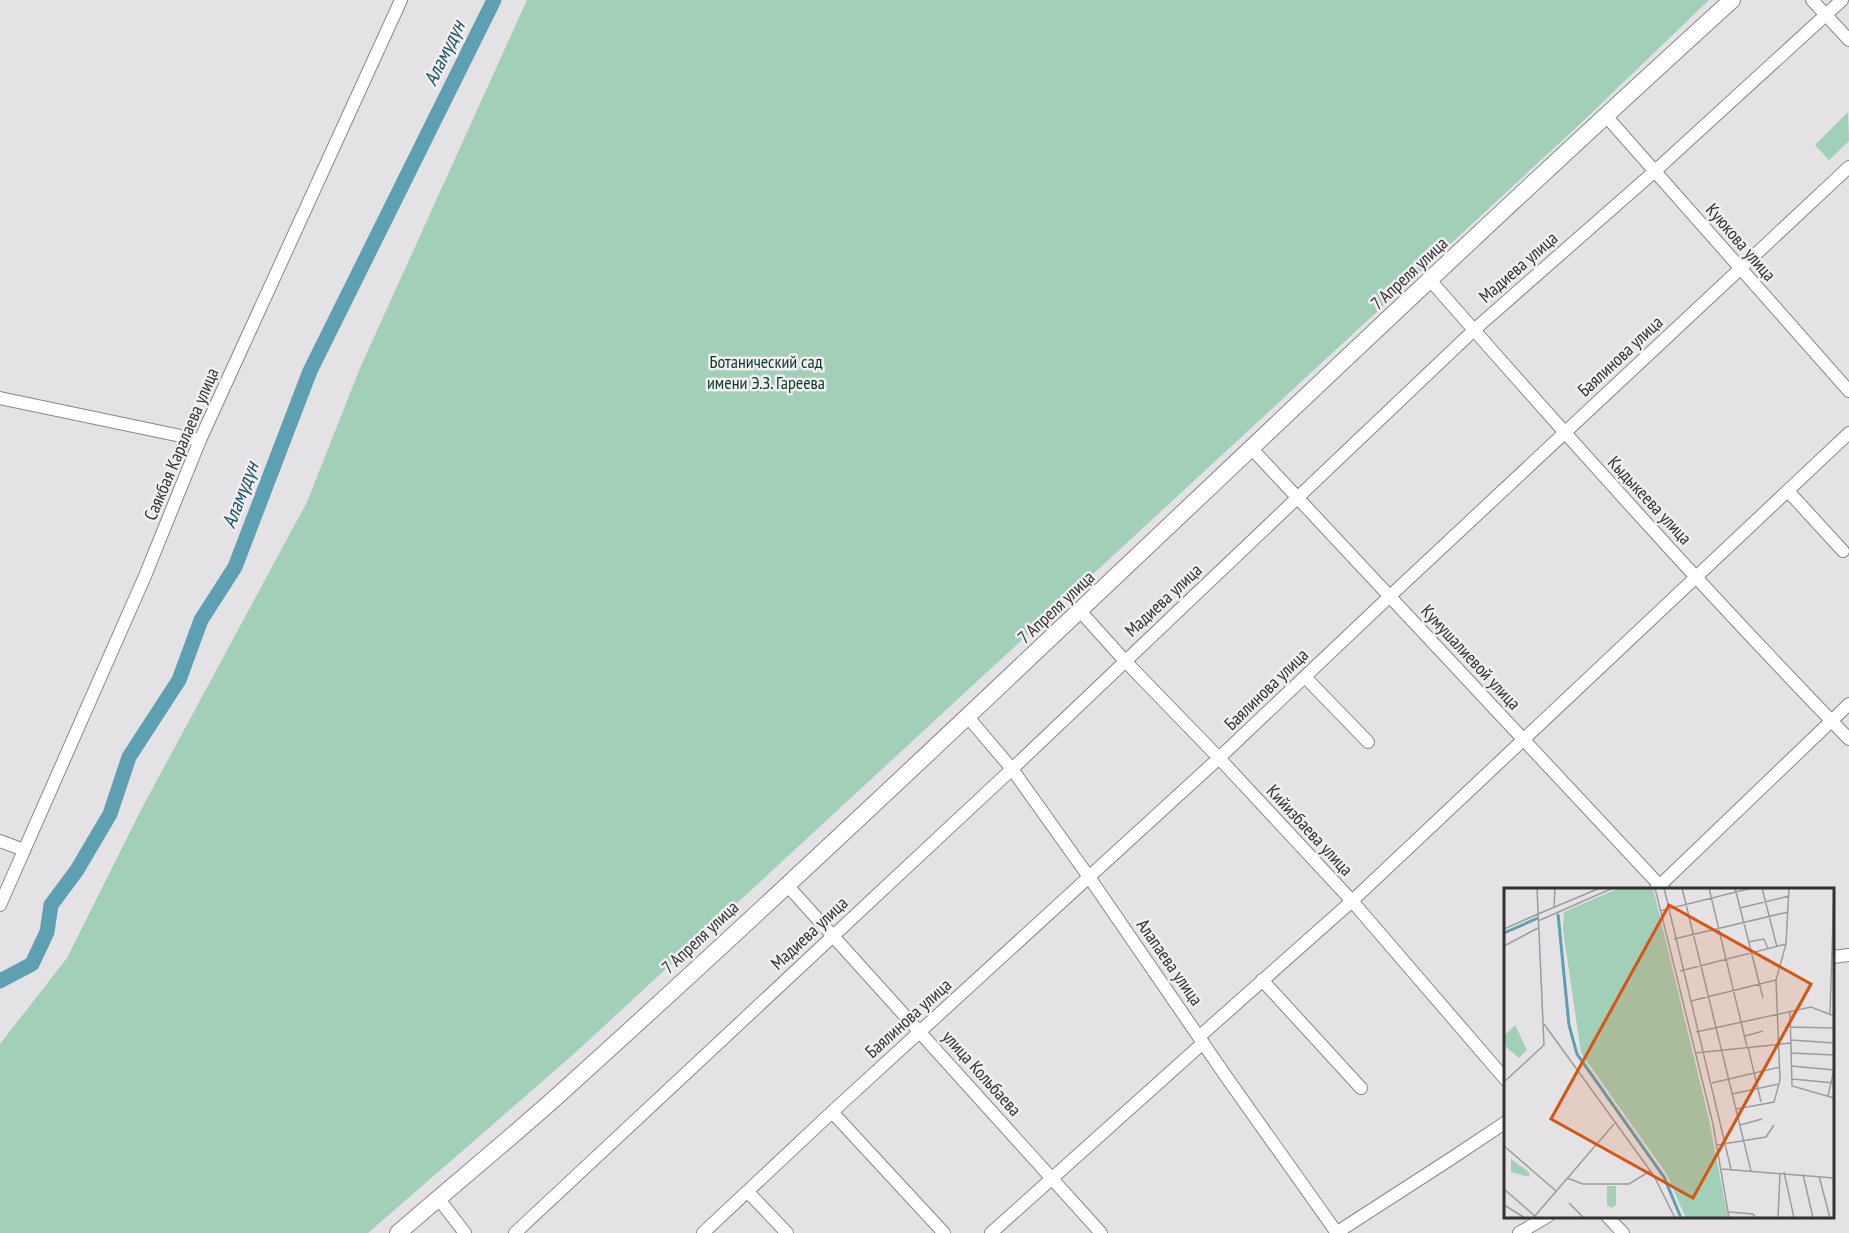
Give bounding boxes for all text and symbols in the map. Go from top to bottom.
water label: Аламүдүн [417,14,472,90]
street label: Куюкова улица [1701,198,1781,286]
street label: Мадиева улица [1474,226,1562,308]
street label: 7 Апреля улица [1366,232,1452,314]
street label: Баялинова улица [1573,311,1667,401]
park label: Ботанический сад имени Э.З. Гареева [707,350,825,394]
street label: Саякбая Каралаева улица [139,364,223,524]
street label: Кыдыкеева улица [1603,451,1697,549]
water label: Аламүдүн [216,456,265,532]
street label: Мадиева улица [1120,559,1206,641]
street label: 7 Апреля улица [1013,566,1099,648]
street label: Кумушалиевой улица [1416,599,1526,715]
street label: Баялинова улица [1219,643,1313,735]
street label: Кийизбаева улица [1262,780,1358,880]
inset map [1504,888,1834,1218]
street label: Мадиева улица [766,892,852,974]
street label: 7 Апреля улица [657,896,743,978]
street label: Алапаева улица [1132,914,1208,1010]
street label: Баялинова улица [860,973,956,1063]
street label: улица Кольбаева [937,1025,1027,1121]

